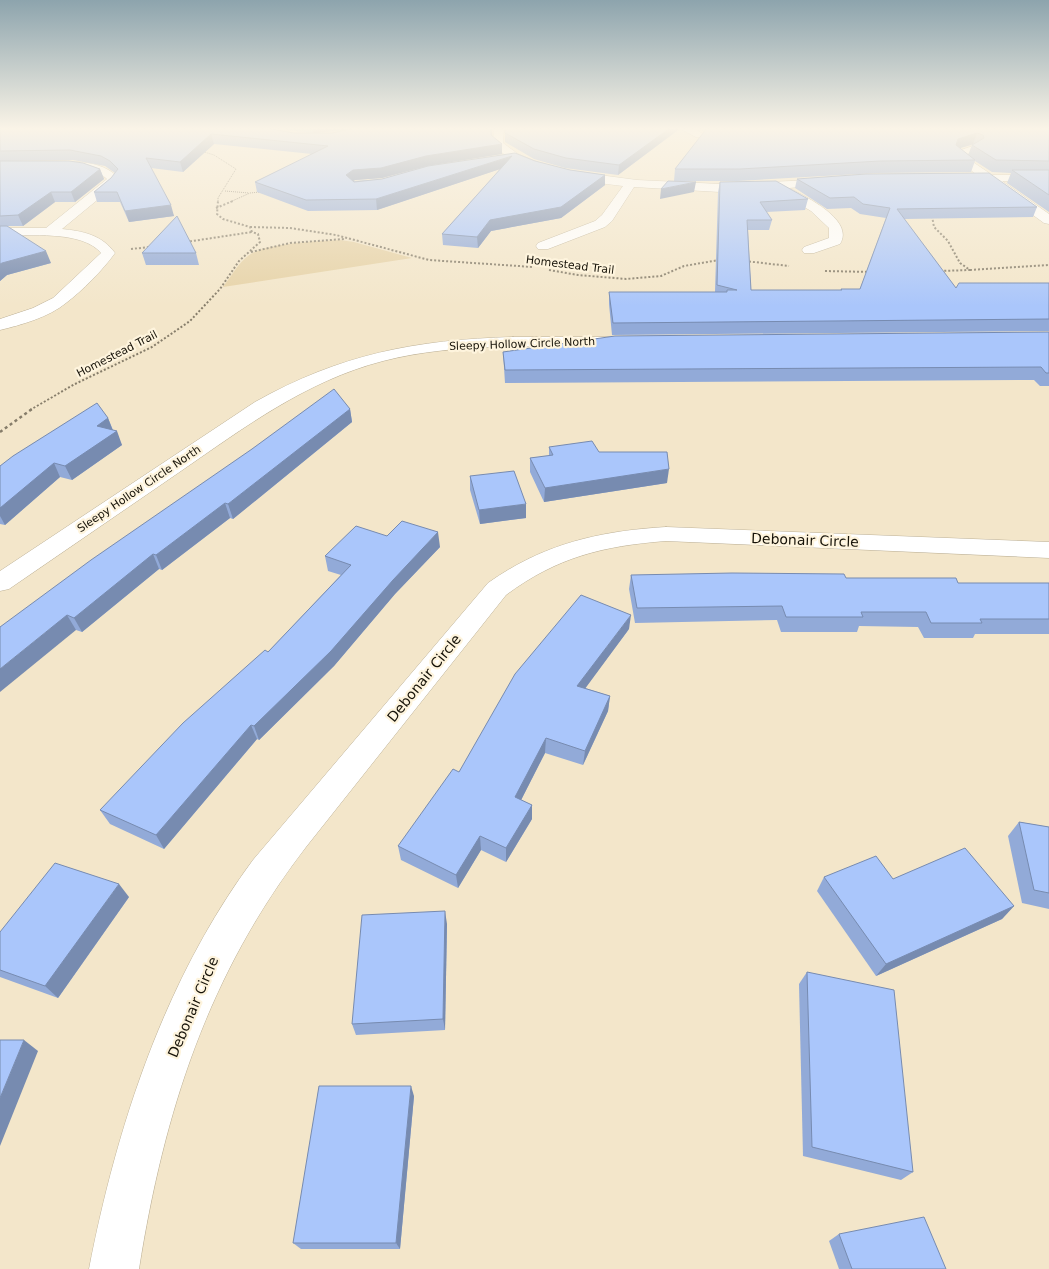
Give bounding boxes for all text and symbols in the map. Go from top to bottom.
street label: Homestead Trail [525,253,615,277]
street label: Homestead Trail [74,328,160,380]
street label: Sleepy Hollow Circle North [449,335,595,353]
street label: Sleepy Hollow Circle North [75,443,203,535]
street label: Debonair Circle [751,530,859,550]
street label: Debonair Circle [384,631,464,725]
street label: Debonair Circle [165,954,221,1060]

